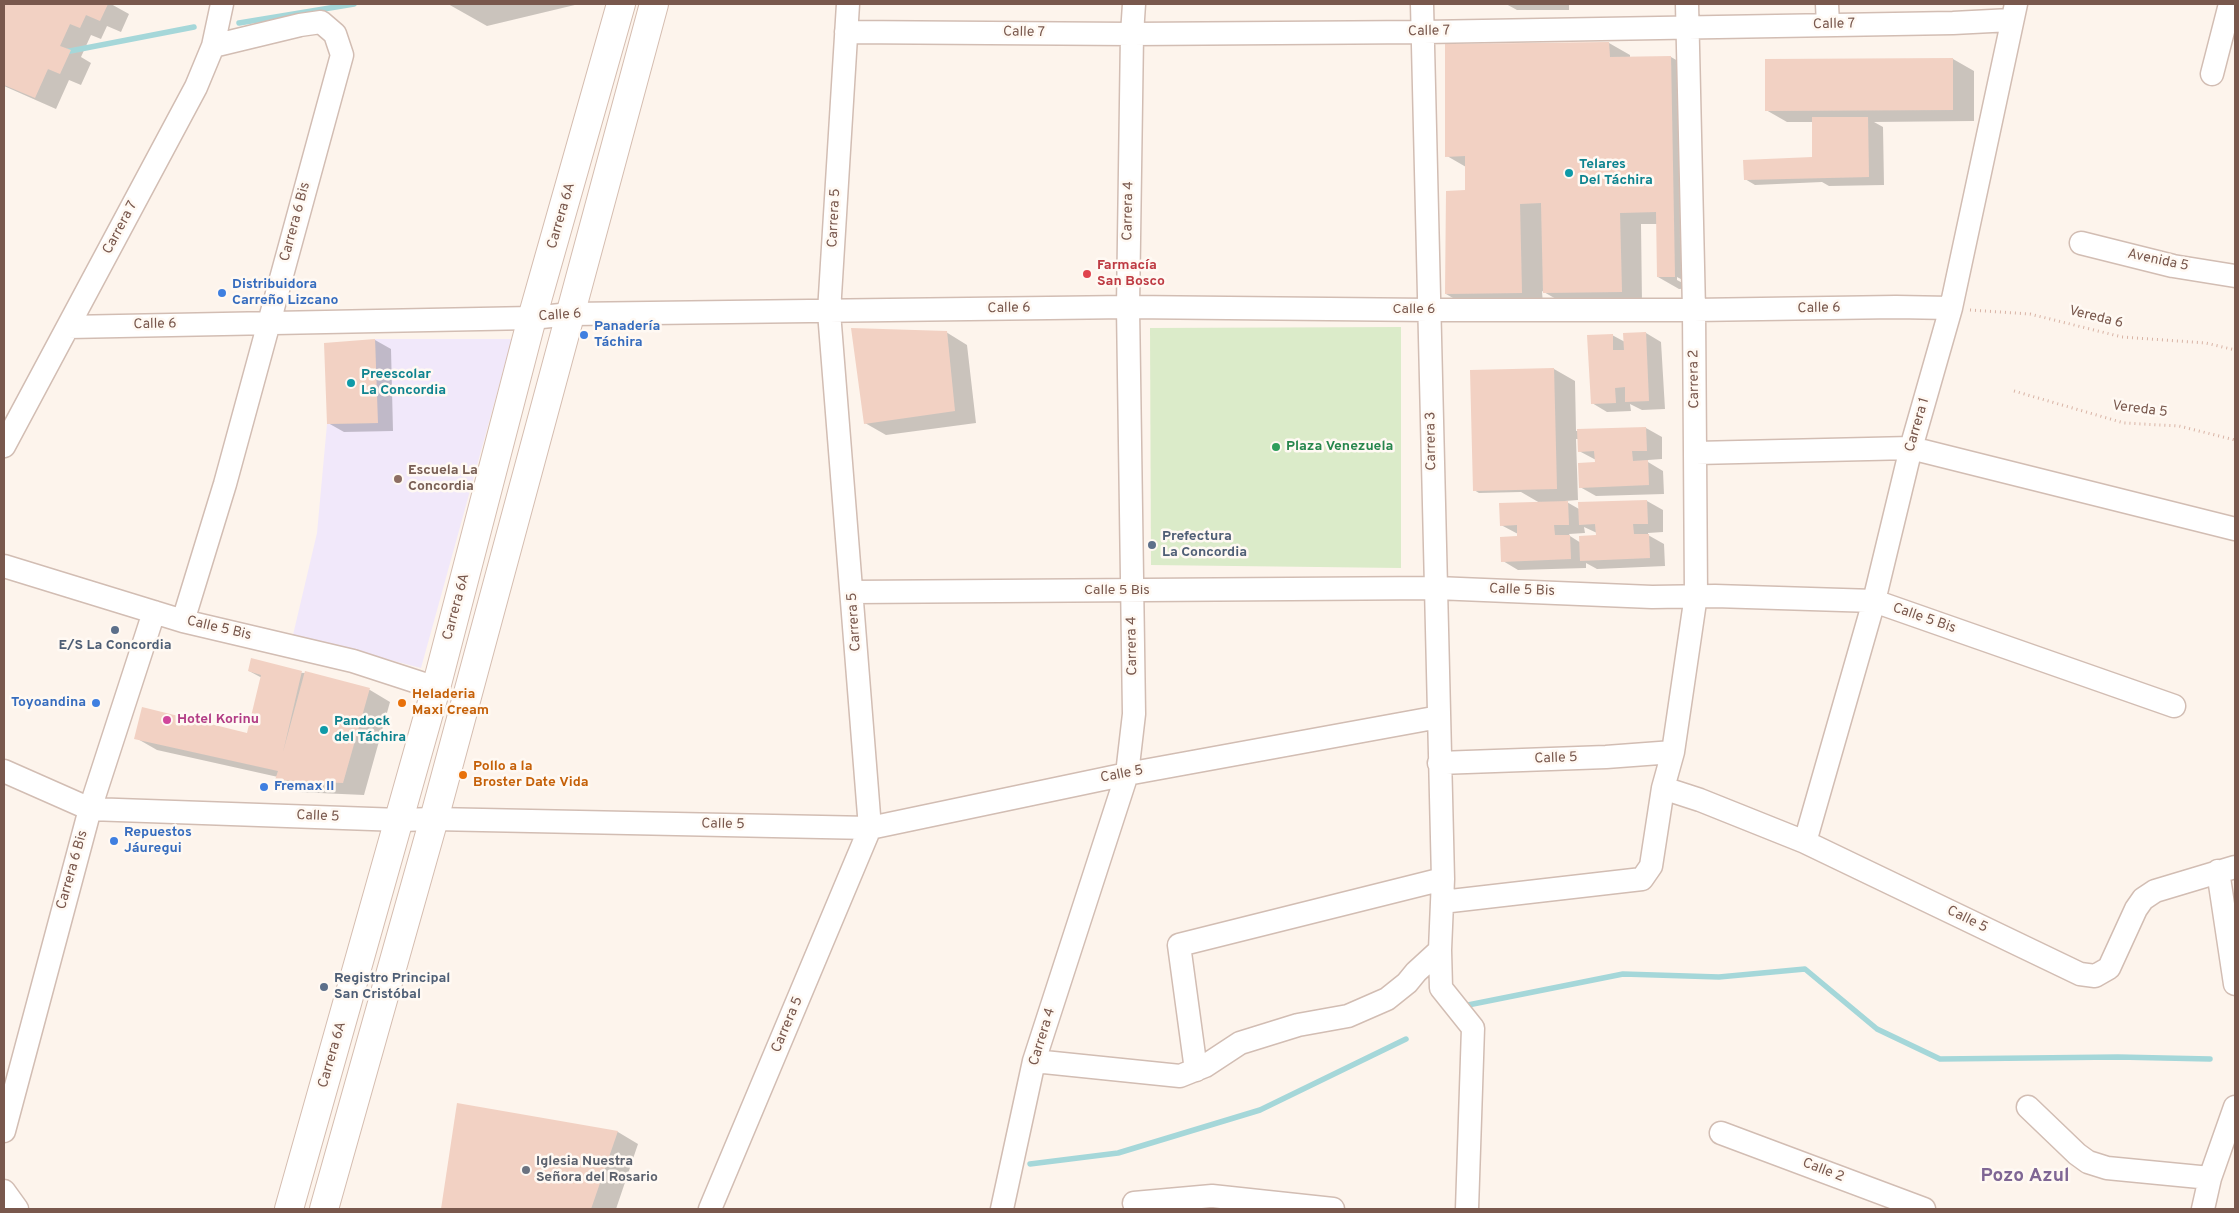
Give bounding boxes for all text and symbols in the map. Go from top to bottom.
street label: Calle 7 [1813,16,1855,34]
street label: Calle 7 [1408,23,1450,41]
street label: Calle 7 [1003,24,1045,42]
place label: Telares Del Táchira [1579,157,1653,190]
marker: Telares Del Táchira [1563,167,1575,179]
street label: Carrera 6 Bis [277,180,315,264]
street label: Carrera 6A [545,181,579,251]
street label: Carrera 4 [1120,181,1138,241]
street label: Carrera 5 [825,188,845,248]
street label: Carrera 7 [100,199,142,257]
street label: Avenida 5 [2126,246,2190,276]
place label: Farmacía San Bosco [1097,258,1165,290]
marker: Farmacía San Bosco [1081,268,1093,280]
place label: Distribuidora Carreño Lizcano [232,277,339,310]
marker: Distribuidora Carreño Lizcano [216,287,228,299]
street label: Calle 6 [987,300,1031,318]
street label: Calle 6 [1797,300,1841,318]
street label: Calle 6 [1393,302,1435,318]
street label: Vereda 6 [2067,303,2125,333]
street label: Calle 6 [538,306,582,326]
street label: Calle 6 [133,316,177,334]
place label: Panadería Táchira [594,319,660,352]
marker: Panadería Táchira [578,329,590,341]
street label: Carrera 2 [1686,349,1704,409]
place label: Preescolar La Concordia [361,367,446,400]
marker: Preescolar La Concordia [345,377,357,389]
street label: Carrera 1 [1902,396,1934,454]
street label: Vereda 5 [2111,398,2169,422]
street label: Carrera 3 [1423,411,1441,471]
place label: Plaza Venezuela [1286,439,1393,455]
marker: Plaza Venezuela [1270,441,1282,453]
place label: Escuela La Concordia [408,463,478,496]
marker: Escuela La Concordia [392,473,404,485]
place label: Prefectura La Concordia [1162,529,1247,562]
marker: Prefectura La Concordia [1146,539,1158,551]
street label: Carrera 6A [440,572,474,642]
street label: Calle 5 Bis [1489,581,1555,601]
street label: Calle 5 Bis [1084,583,1150,599]
street label: Carrera 5 [845,592,865,652]
street label: Calle 5 Bis [1890,600,1958,638]
street label: Calle 5 Bis [185,613,253,645]
street label: Carrera 4 [1124,616,1142,676]
marker: E/S La Concordia [109,624,121,636]
place label: E/S La Concordia [59,638,171,654]
place label: Heladeria Maxi Cream [412,687,489,720]
place label: Toyoandina [11,695,86,711]
marker: Toyoandina [90,697,102,709]
marker: Heladeria Maxi Cream [396,697,408,709]
place label: Hotel Korinu [177,712,259,728]
marker: Hotel Korinu [161,714,173,726]
place label: Pandock del Táchira [334,714,406,746]
marker: Pandock del Táchira [318,724,330,736]
street label: Calle 5 [1534,750,1578,768]
place label: Pollo a la Broster Date Vida [473,759,589,792]
street label: Calle 5 [1099,763,1145,787]
marker: Pollo a la Broster Date Vida [457,769,469,781]
place label: Fremax II [274,779,334,795]
marker: Fremax II [258,781,270,793]
street label: Calle 5 [296,808,340,826]
street label: Calle 5 [701,816,745,834]
place label: Repuestos Jáuregui [124,825,192,858]
street label: Carrera 6 Bis [54,829,92,911]
marker: Repuestos Jáuregui [108,835,120,847]
street label: Calle 5 [1944,903,1990,937]
place label: Registro Principal San Cristóbal [334,971,450,1004]
marker: Registro Principal San Cristóbal [318,981,330,993]
street label: Carrera 5 [769,994,807,1056]
street label: Carrera 4 [1026,1006,1060,1068]
street label: Carrera 6A [316,1020,350,1090]
place label: Iglesia Nuestra Señora del Rosario [536,1154,658,1186]
street label: Calle 2 [1800,1155,1846,1187]
marker: Iglesia Nuestra Señora del Rosario [520,1164,532,1176]
district label: Pozo Azul [1981,1166,2069,1188]

